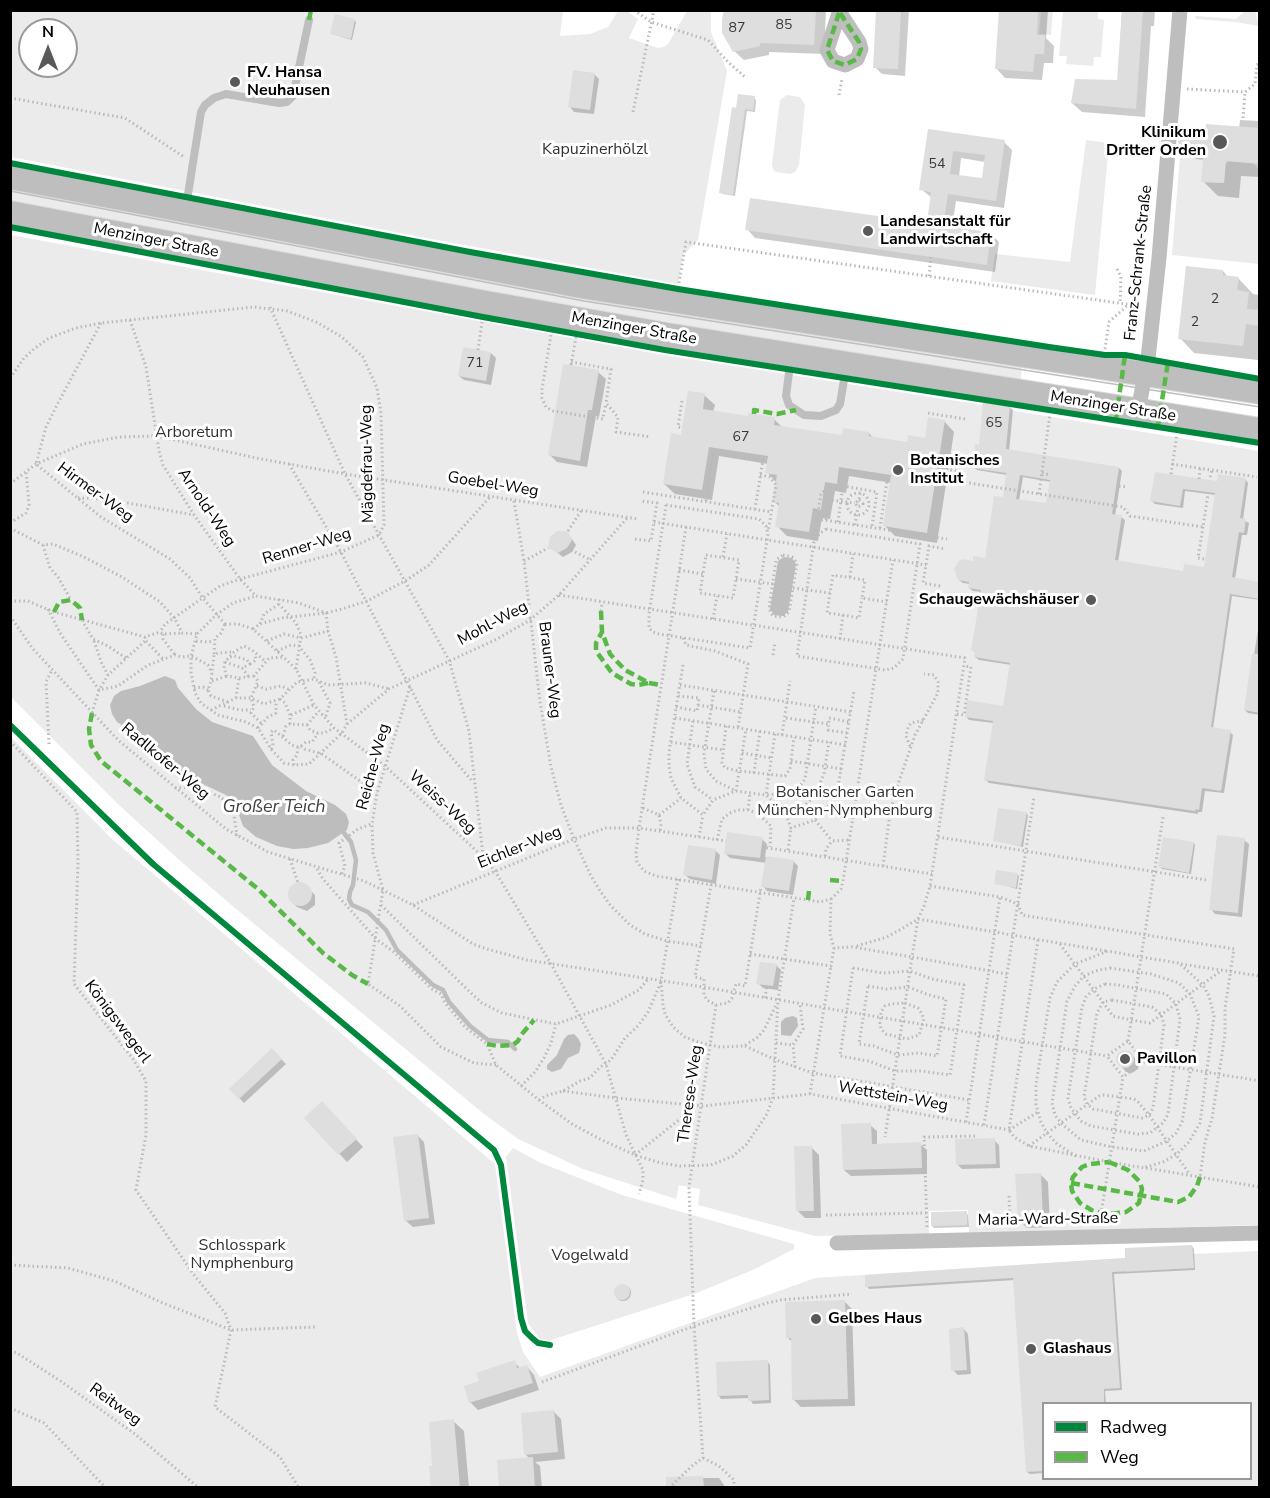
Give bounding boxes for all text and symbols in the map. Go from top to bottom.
north arrow [18,18,78,78]
house number: 85 [776,18,792,34]
text: N [42,21,54,43]
house number: 87 [729,21,745,37]
place label: FV. Hansa Neuhausen [247,63,330,101]
marker: FV. Hansa Neuhausen [228,75,242,89]
place label: Klinikum Dritter Orden [1106,123,1206,161]
marker: Klinikum Dritter Orden [1211,133,1229,151]
park label: Kapuzinerhölzl [542,140,648,160]
house number: 54 [929,157,945,173]
street label: Franz-Schrank-Straße [1121,184,1157,342]
place label: Landesanstalt für Landwirtschaft [880,212,1011,250]
street label: Menzinger Straße [92,219,220,263]
marker: Landesanstalt für Landwirtschaft [861,224,875,238]
house number: 2 [1211,292,1219,308]
street label: Menzinger Straße [570,309,698,349]
house number: 2 [1191,315,1199,331]
house number: 71 [467,356,483,372]
street label: Menzinger Straße [1049,388,1177,426]
street label: Mägdefrau-Weg [357,405,379,523]
house number: 65 [986,416,1002,432]
park label: Arboretum [155,423,233,443]
house number: 67 [733,430,749,446]
place label: Botanisches Institut [910,451,1000,489]
street label: Hirmer-Weg [53,459,137,527]
marker: Botanisches Institut [891,463,905,477]
street label: Arnold-Weg [173,465,239,551]
street label: Goebel-Weg [446,468,540,502]
street label: Renner-Weg [260,524,354,570]
place label: Schaugewächshäuser [919,590,1079,610]
marker: Schaugewächshäuser [1084,593,1098,607]
street label: Mohl-Weg [455,597,531,651]
street label: Brauner-Weg [534,620,564,720]
street label: Radlkofer-Weg [117,719,213,805]
street label: Reiche-Weg [353,722,395,812]
street label: Weiss-Weg [404,767,480,839]
park label: Botanischer Garten München-Nymphenburg [757,783,933,821]
water label: Großer Teich [223,797,325,819]
street label: Eichler-Weg [475,822,565,874]
street label: Königswegerl [80,977,154,1067]
street label: Therese-Weg [675,1044,707,1144]
place label: Pavillon [1137,1049,1197,1069]
marker: Pavillon [1118,1052,1132,1066]
street label: Wettstein-Weg [837,1078,949,1116]
street label: Maria-Ward-Straße [978,1209,1118,1231]
park label: Schlosspark Nymphenburg [190,1236,294,1274]
park label: Vogelwald [551,1246,629,1266]
place label: Gelbes Haus [828,1309,922,1329]
marker: Gelbes Haus [809,1312,823,1326]
place label: Glashaus [1043,1339,1112,1359]
marker: Glashaus [1024,1342,1038,1356]
street label: Reitweg [85,1380,145,1430]
legend [1042,1402,1252,1480]
text: Radweg [1100,1415,1167,1439]
text: Weg [1100,1445,1139,1469]

